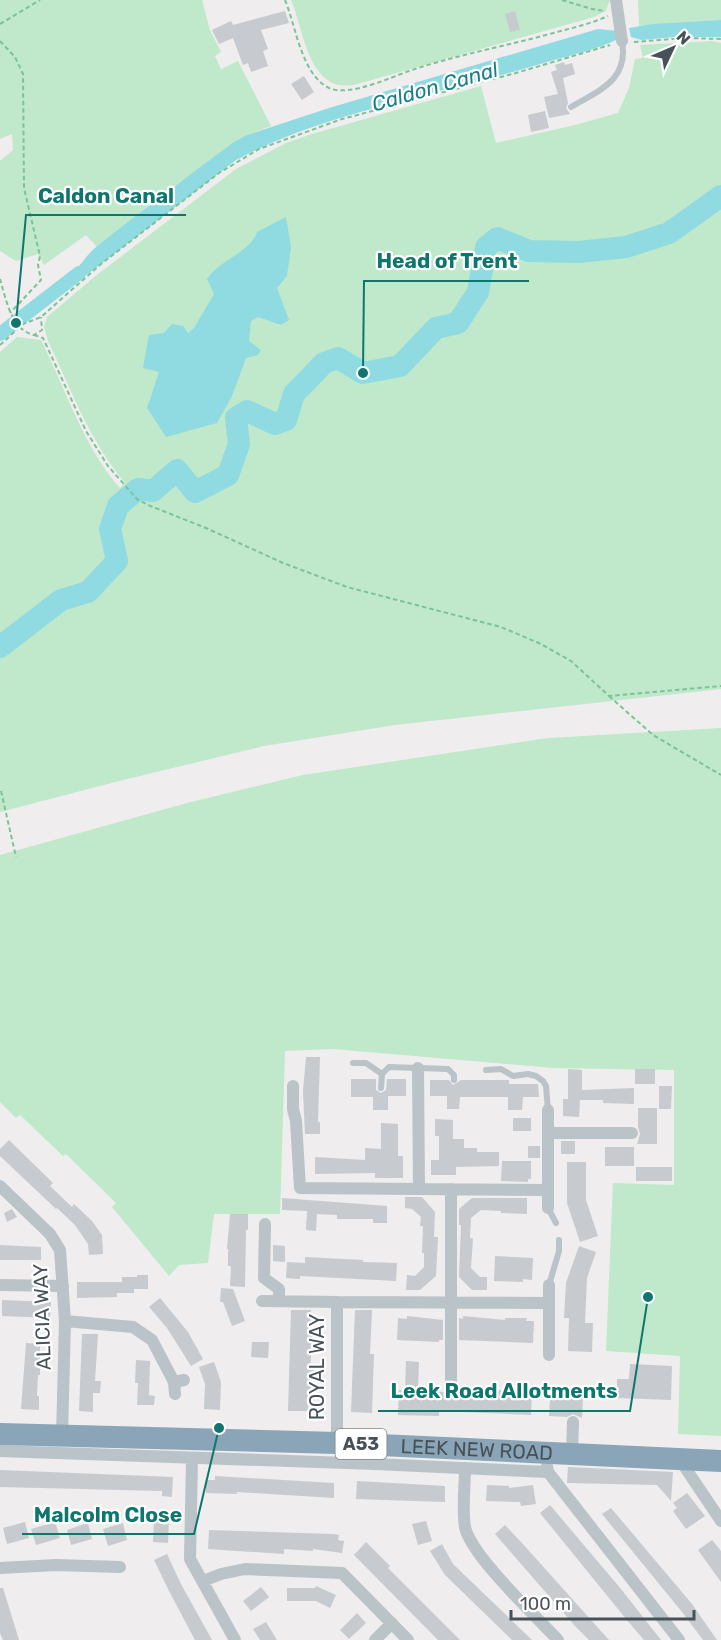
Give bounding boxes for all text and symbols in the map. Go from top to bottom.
north arrow [643,18,703,78]
text: N [673,27,694,49]
water label: Caldon Canal [369,56,502,116]
callout: Caldon Canal [26,176,186,215]
text: Caldon Canal [38,183,174,208]
callout: Head of Trent [364,242,529,281]
text: Head of Trent [376,248,518,273]
street label: ALICIA WAY [28,1263,56,1371]
street label: ROYAL WAY [305,1314,329,1420]
callout: Leek Road Allotments [378,1372,630,1411]
text: Leek Road Allotments [391,1378,618,1403]
road number: A53 [336,1429,386,1459]
street label: LEEK NEW ROAD [400,1434,553,1465]
callout: Malcolm Close [22,1495,194,1534]
text: Malcolm Close [34,1502,182,1527]
scale bar [511,1583,694,1621]
text: 100 m [520,1593,571,1615]

